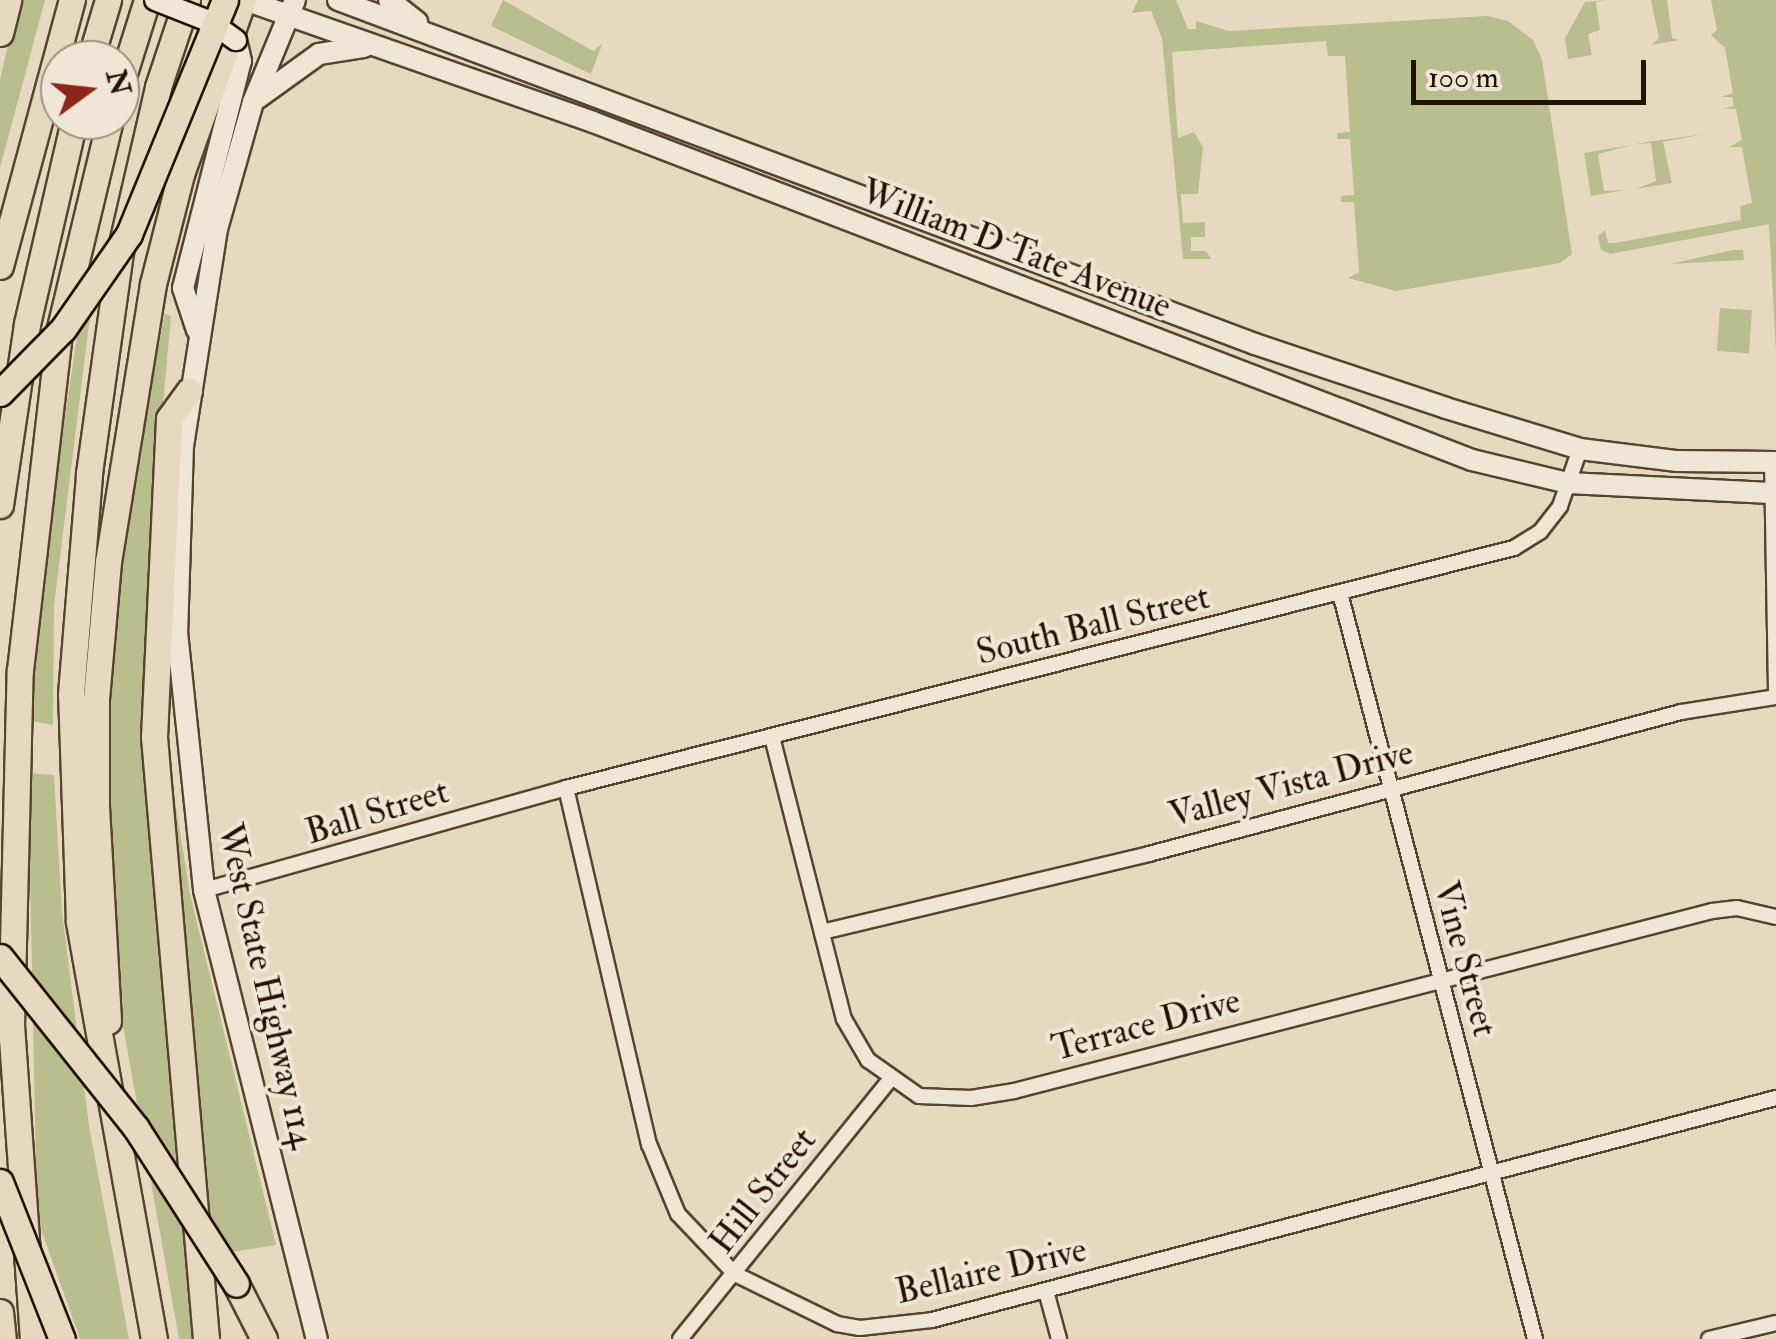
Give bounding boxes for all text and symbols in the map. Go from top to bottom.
north arrow [40,40,140,140]
scale bar [1416,40,1651,102]
text: 100 m [1428,59,1499,96]
text: N [97,66,138,99]
street label: William D Tate Avenue [855,171,1177,327]
street label: South Ball Street [972,576,1214,674]
street label: Valley Vista Drive [1165,731,1417,837]
street label: Ball Street [301,770,453,854]
street label: West State Highway 114 [208,820,324,1152]
street label: Vine Street [1424,877,1506,1041]
street label: Terrace Drive [1047,980,1245,1070]
street label: Hill Street [701,1120,825,1262]
street label: Bellaire Drive [892,1229,1090,1313]

